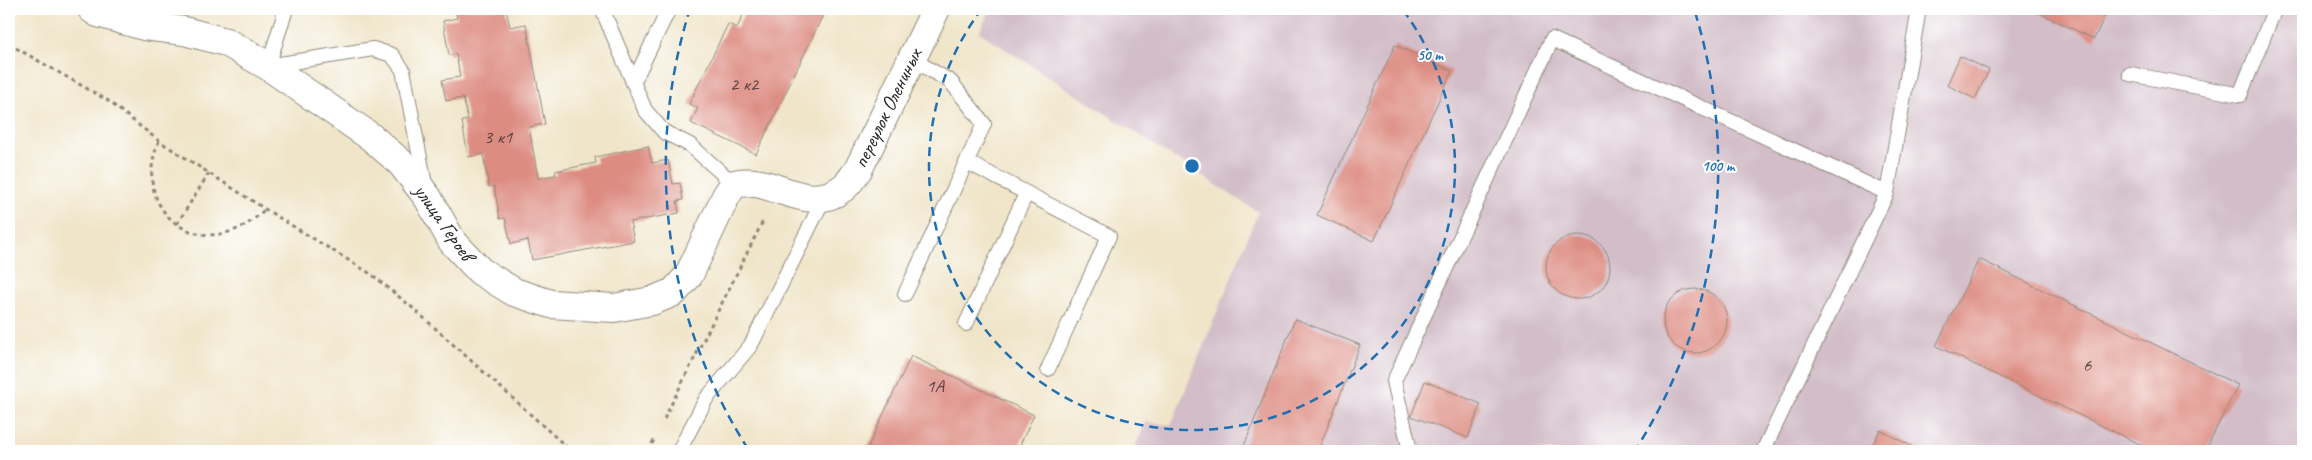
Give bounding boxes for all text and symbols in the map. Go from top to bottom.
street label: переулок Олениных [847,42,928,172]
text: 50 m [1417,46,1444,65]
house number: 2 к2 [730,72,760,96]
house number: 3 к1 [484,125,514,149]
centre of rings [1183,157,1201,175]
text: 100 m [1702,157,1736,176]
street label: улица Героев [407,177,482,269]
house number: 6 [2083,353,2093,377]
house number: 1А [926,374,946,398]

